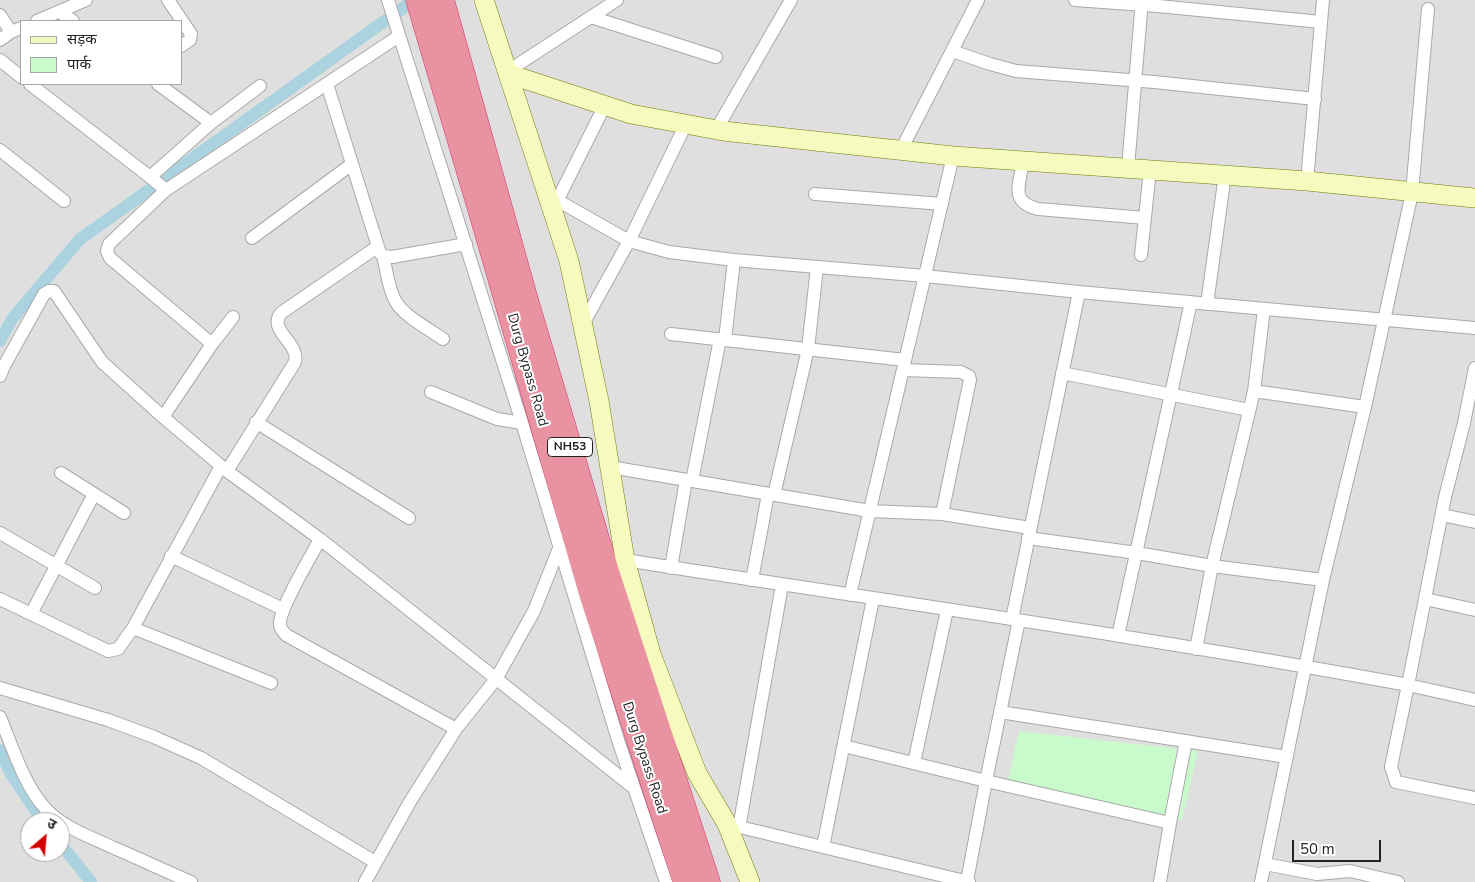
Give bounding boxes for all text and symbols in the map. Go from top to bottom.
legend [20,20,182,85]
text: सड़क [67,29,97,49]
text: पार्क [67,54,91,74]
street label: Durg Bypass Road [503,312,551,428]
road number: NH53 [548,438,592,457]
street label: Durg Bypass Road [618,700,670,816]
north arrow [20,812,70,862]
text: उ [44,814,60,834]
scale bar [1295,830,1384,862]
text: 50 m [1300,839,1335,859]

